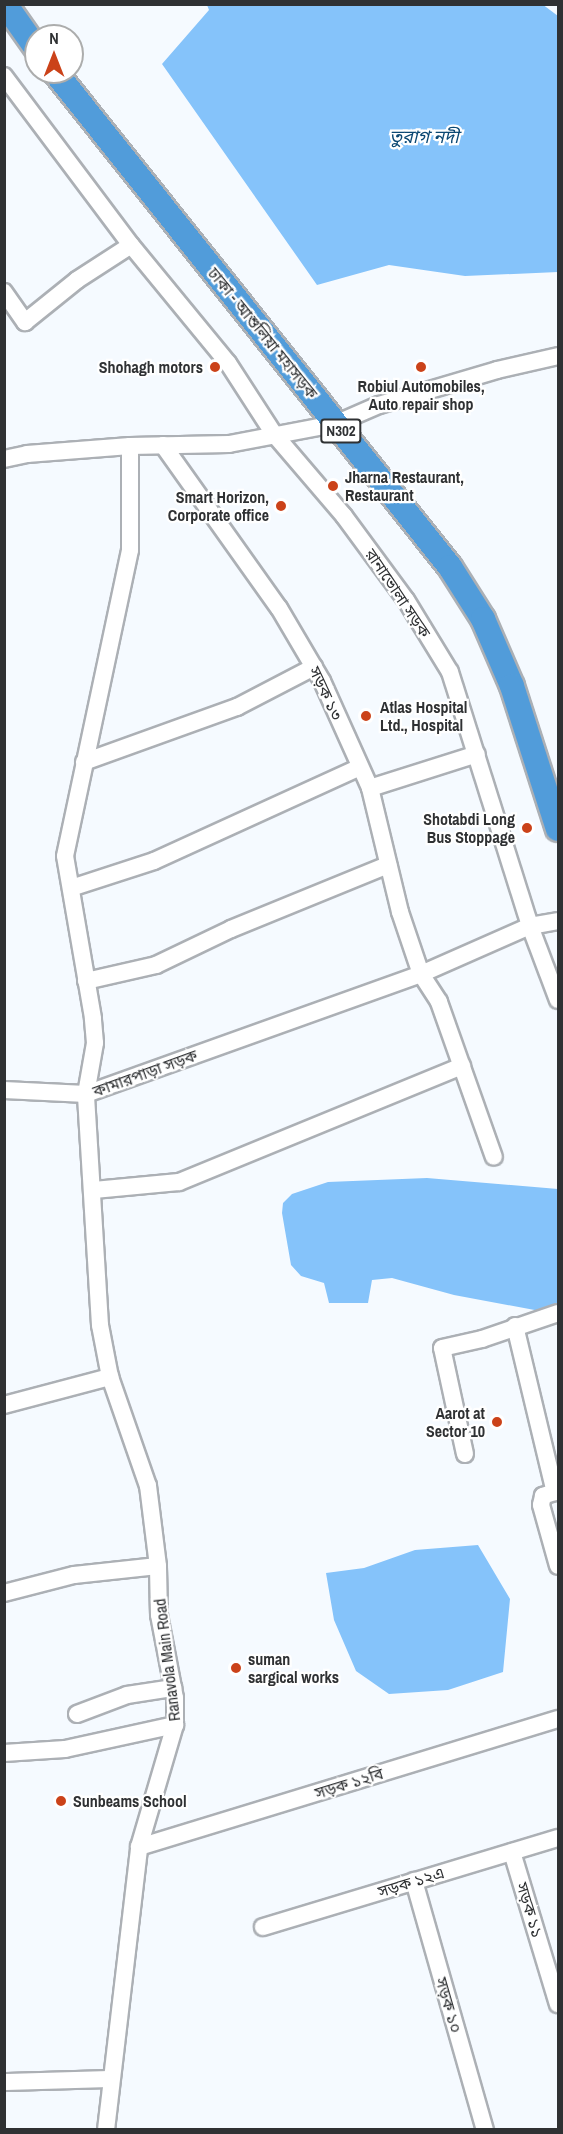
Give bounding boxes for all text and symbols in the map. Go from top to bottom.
north arrow [24,24,84,84]
text: N [49,27,59,49]
water label: তুরাগ নদী [389,126,459,148]
street label: ঢাকা - আশুলিয়া মহাসড়ক [204,264,322,402]
place label: Shohagh motors [99,357,203,377]
marker: Shohagh motors [208,360,222,374]
marker: Robiul Automobiles, Auto repair shop [414,360,428,374]
place label: Robiul Automobiles, Auto repair shop [357,376,485,414]
road number: N302 [320,419,362,443]
place label: Jharna Restaurant, Restaurant [345,467,464,505]
marker: Jharna Restaurant, Restaurant [326,479,340,493]
place label: Smart Horizon, Corporate office [168,487,269,525]
marker: Smart Horizon, Corporate office [274,499,288,513]
street label: রানাভোলা সড়ক [361,545,435,641]
street label: সড়ক ১৩ [305,663,347,723]
place label: Atlas Hospital Ltd., Hospital [380,697,467,735]
marker: Atlas Hospital Ltd., Hospital [357,707,375,725]
place label: Shotabdi Long Bus Stoppage [423,809,515,847]
marker: Shotabdi Long Bus Stoppage [520,821,534,835]
street label: কামারপাড়া সড়ক [90,1045,200,1101]
place label: Aarot at Sector 10 [426,1403,485,1441]
marker: Aarot at Sector 10 [490,1415,504,1429]
street label: Ranavola Main Road [150,1598,184,1722]
place label: suman sargical works [248,1649,339,1687]
marker: suman sargical works [229,1661,243,1675]
street label: সড়ক ১২বি [312,1763,386,1803]
place label: Sunbeams School [73,1791,187,1811]
marker: Sunbeams School [54,1794,68,1808]
street label: সড়ক ১২এ [375,1863,447,1901]
street label: সড়ক ১১ [513,1880,547,1940]
street label: সড়ক ১০ [432,1975,466,2035]

